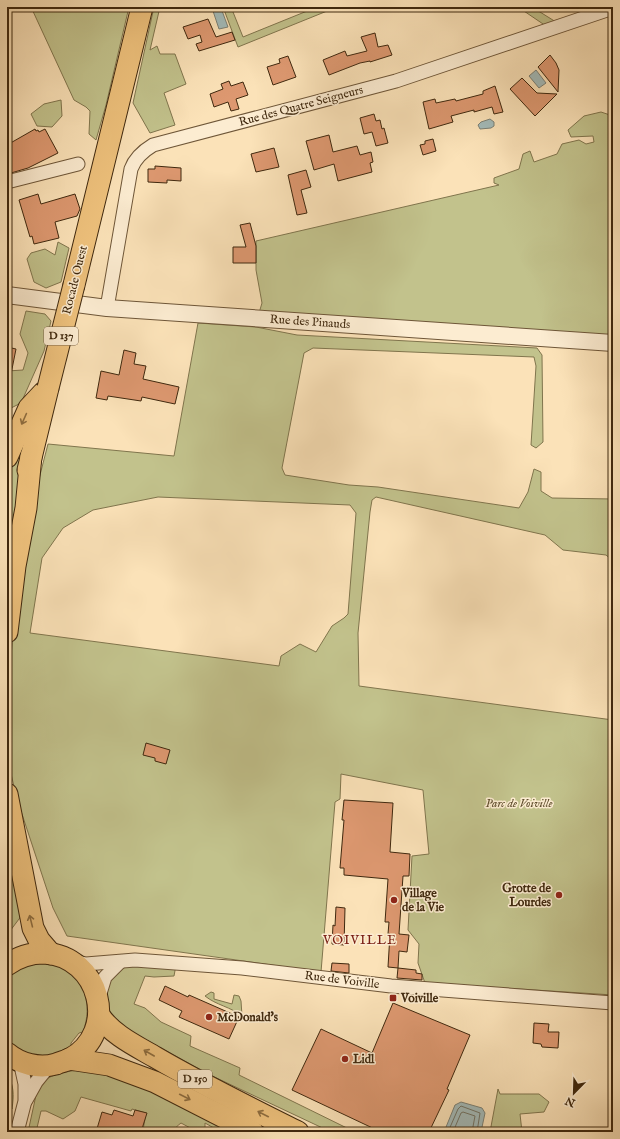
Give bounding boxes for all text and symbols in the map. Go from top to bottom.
street label: Rue des Quatre Seigneurs [237,82,365,130]
street label: Rocade Ouest [59,244,91,316]
street label: Rue des Pinauds [269,312,351,332]
road number: D 137 [44,327,78,345]
one-way arrow [20,412,27,424]
park label: Parc de Voiville [485,796,553,811]
place label: Grotte de Lourdes [502,881,552,910]
place label: Village de la Vie [401,886,445,915]
marker: Grotte de Lourdes [554,890,564,900]
marker: Village de la Vie [389,895,399,905]
one-way arrow [27,915,35,928]
district label: VOIVILLE [322,932,397,949]
street label: Rue de Voiville [304,968,381,992]
place label: Voiville [400,991,439,1006]
marker: Voiville [388,993,398,1003]
place label: McDonald's [217,1010,279,1025]
marker: McDonald's [204,1012,214,1022]
one-way arrow [143,1049,155,1057]
place label: Lidl [352,1052,375,1067]
marker: Lidl [340,1054,350,1064]
road number: D 150 [178,1070,212,1088]
north arrow [554,1073,594,1113]
text: N [563,1093,579,1110]
one-way arrow [179,1094,191,1102]
one-way arrow [258,1110,270,1117]

